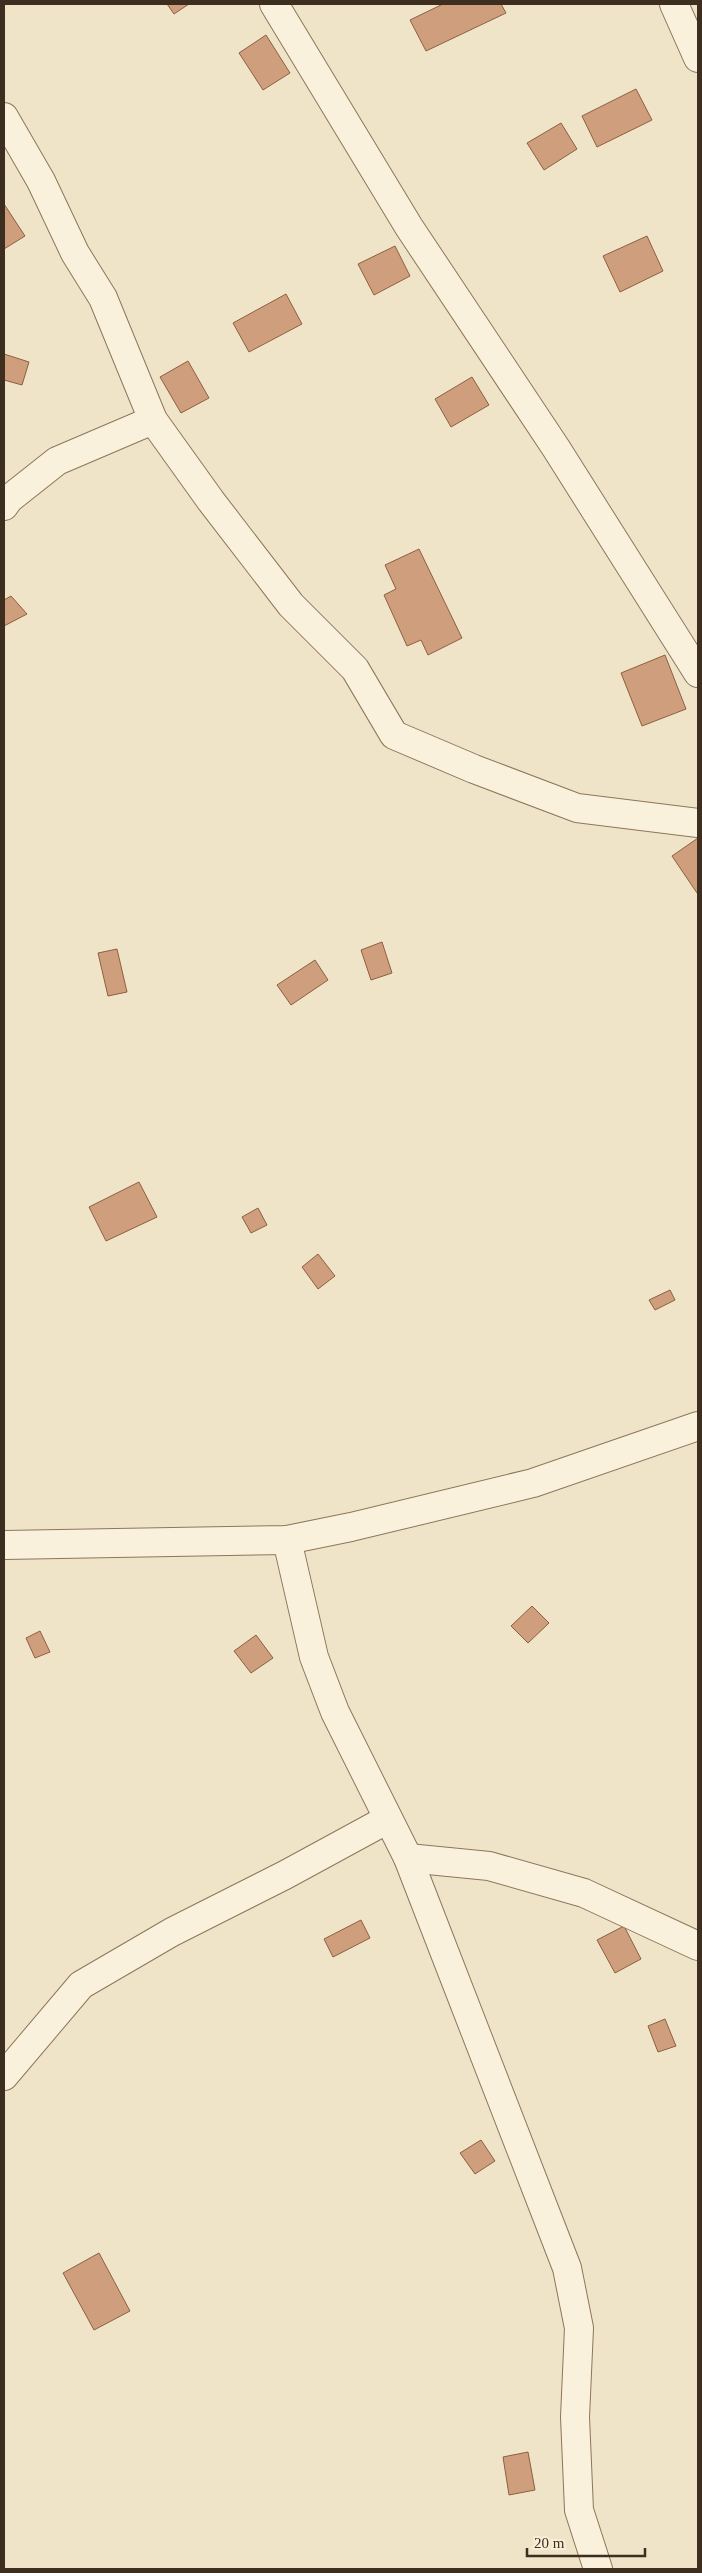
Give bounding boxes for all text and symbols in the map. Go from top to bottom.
scale bar [527,2526,644,2558]
text: 20 m [534,2535,565,2551]

